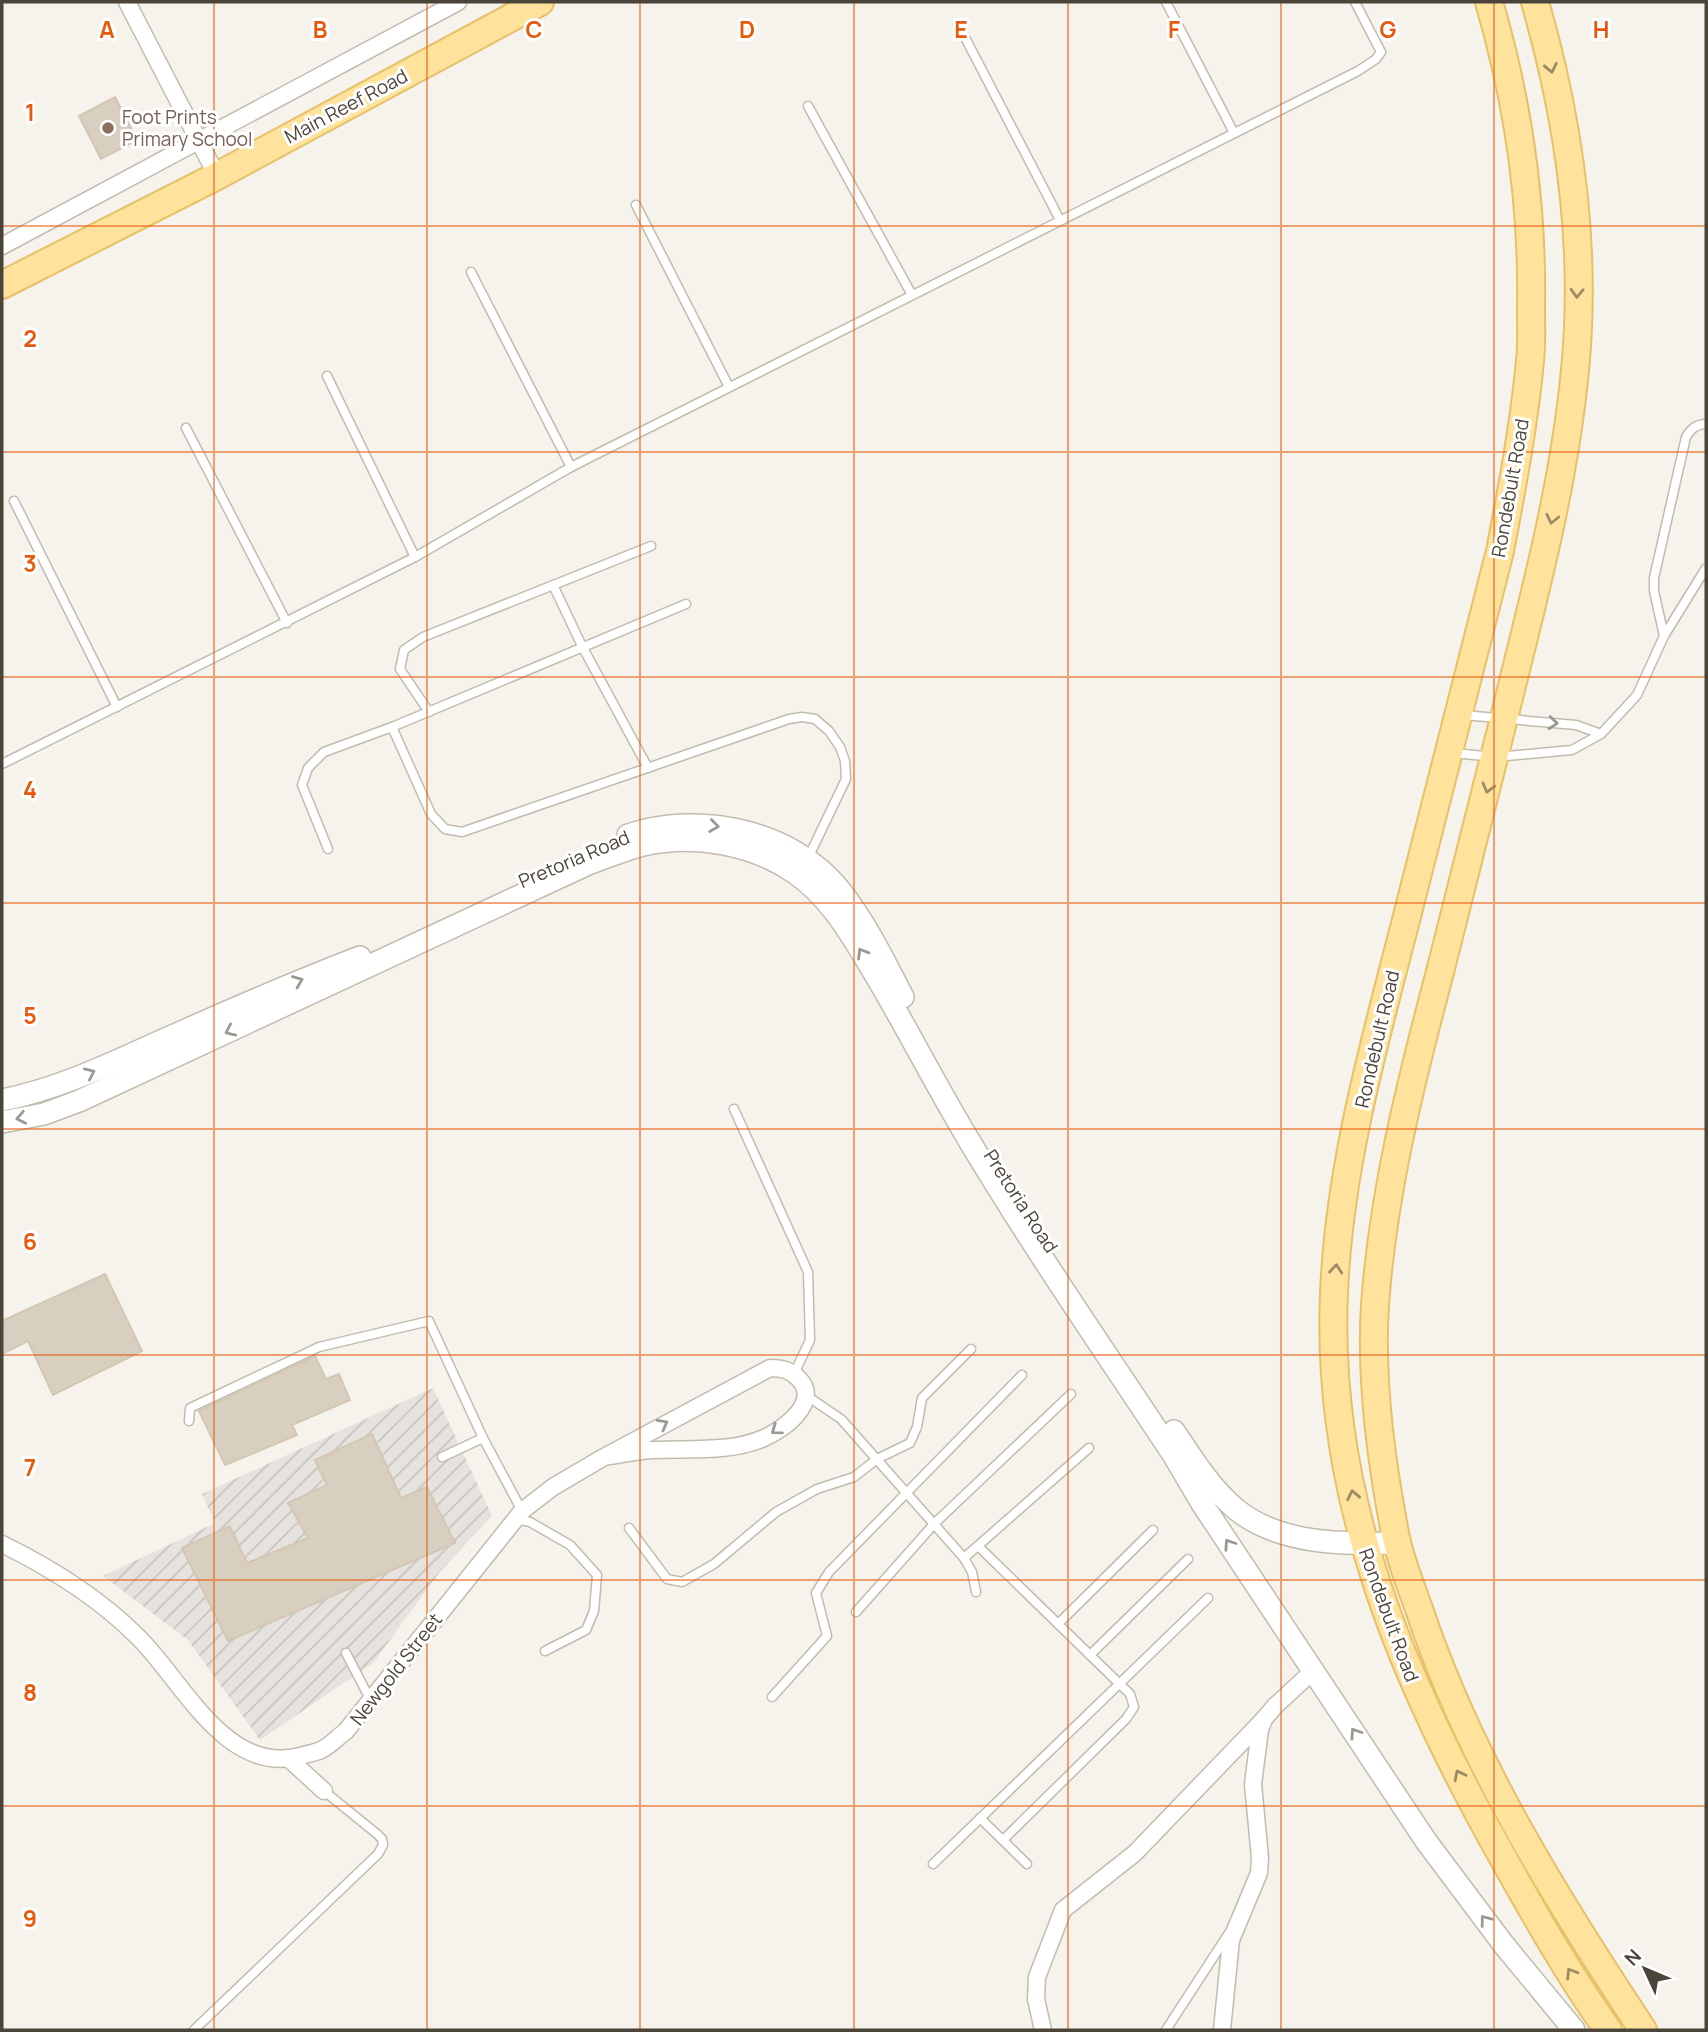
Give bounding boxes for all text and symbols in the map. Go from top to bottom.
text: A [99,13,115,45]
text: B [313,13,327,45]
text: C [526,13,543,45]
text: D [739,13,755,45]
text: E [954,13,968,45]
text: F [1168,13,1180,45]
text: G [1380,13,1397,45]
text: H [1593,13,1609,45]
one-way arrow [1543,62,1558,74]
street label: Main Reef Road [280,63,412,149]
text: 1 [25,96,35,128]
place label: Foot Prints Primary School [122,104,252,152]
marker: Foot Prints Primary School [100,120,116,136]
one-way arrow [1570,288,1585,299]
text: 2 [23,322,37,354]
street label: Rondebult Road [1485,417,1535,559]
one-way arrow [1546,513,1561,525]
text: 3 [23,547,37,579]
one-way arrow [1548,715,1559,730]
text: 4 [23,773,37,805]
one-way arrow [1482,782,1496,794]
one-way arrow [708,818,720,833]
street label: Pretoria Road [514,824,634,894]
one-way arrow [857,947,870,960]
street label: Rondebult Road [1349,968,1405,1110]
one-way arrow [292,976,304,990]
text: 5 [23,999,37,1031]
one-way arrow [225,1023,237,1037]
one-way arrow [83,1068,95,1082]
one-way arrow [15,1110,27,1125]
street label: Pretoria Road [978,1144,1064,1258]
text: 6 [23,1225,37,1257]
one-way arrow [1328,1263,1343,1274]
one-way arrow [656,1419,669,1432]
one-way arrow [771,1422,784,1434]
text: 7 [24,1451,36,1483]
one-way arrow [1346,1489,1361,1501]
one-way arrow [1224,1538,1237,1551]
street label: Rondebult Road [1353,1545,1425,1685]
street label: Newgold Street [344,1608,448,1730]
text: 8 [23,1676,37,1708]
one-way arrow [1350,1728,1363,1741]
one-way arrow [1453,1770,1467,1783]
text: 9 [23,1902,37,1934]
one-way arrow [1481,1915,1494,1927]
north arrow [1610,1934,1680,2004]
text: N [1619,1943,1647,1971]
one-way arrow [1566,1968,1579,1981]

